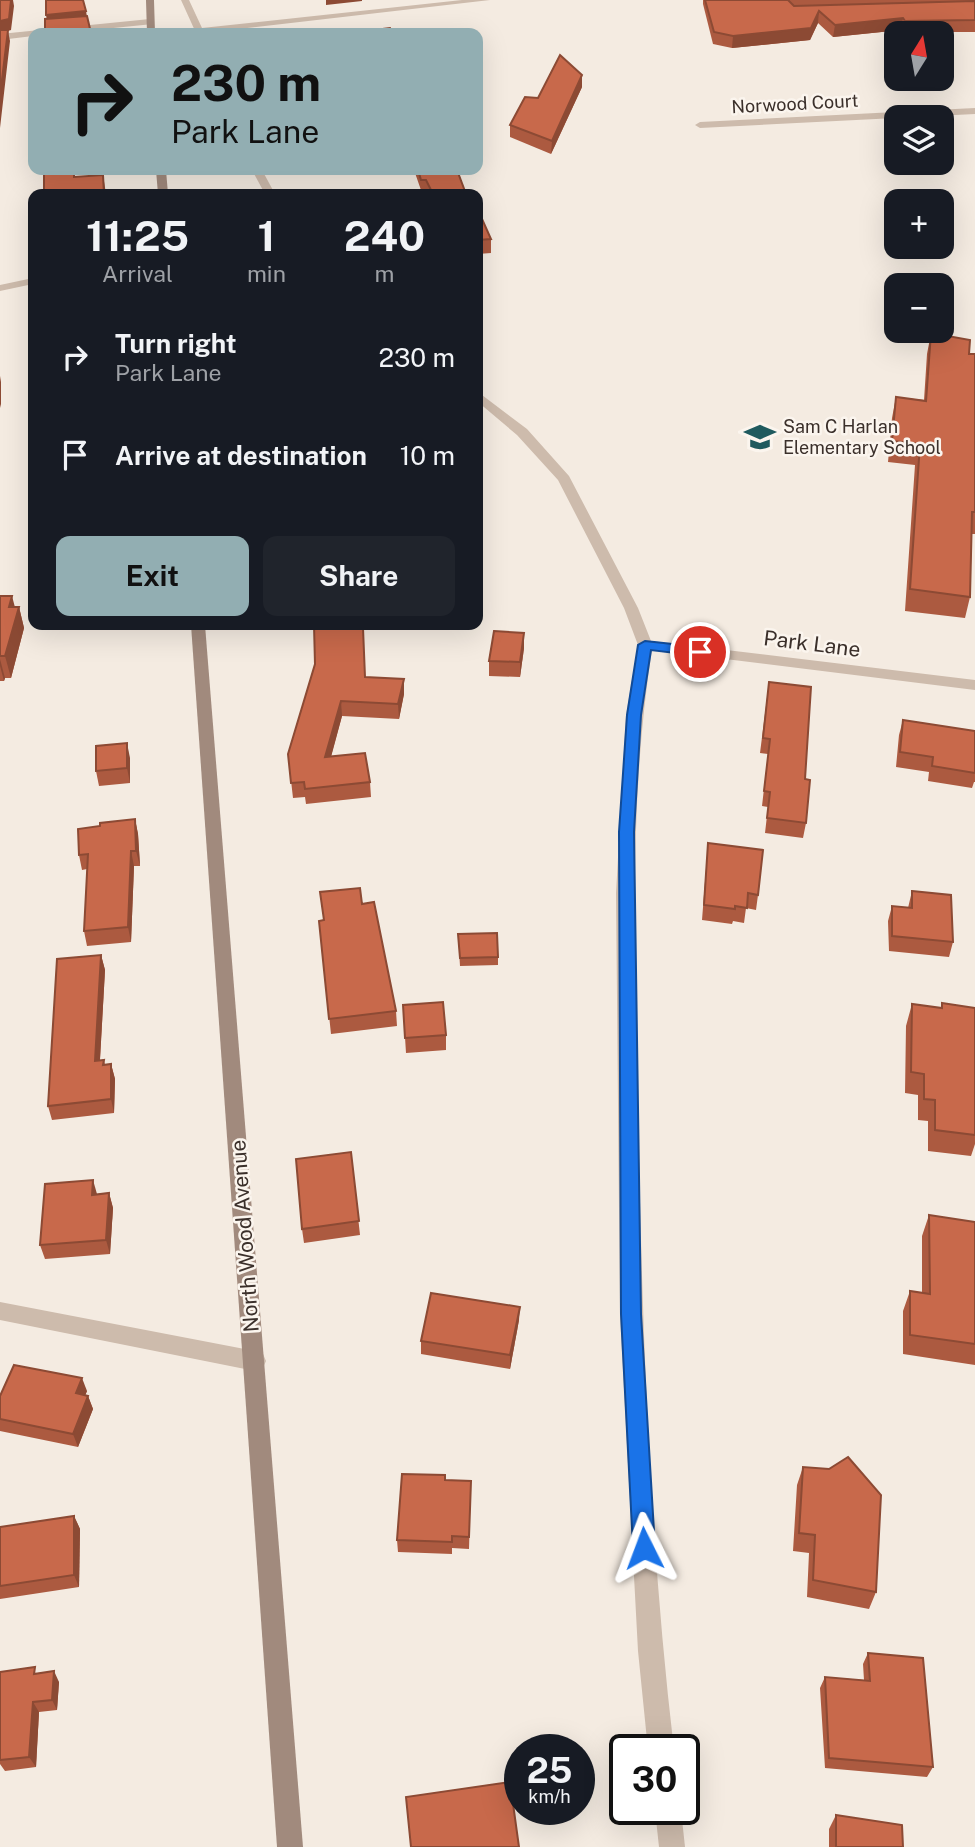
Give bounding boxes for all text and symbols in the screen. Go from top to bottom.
north arrow [884,21,954,91]
map controls [884,21,954,343]
text: 230 m [171,54,321,112]
icon: right [56,56,147,147]
street label: Norwood Court [731,90,859,117]
button: layers [884,105,954,175]
text: Park Lane [171,113,319,150]
button: + [884,189,954,259]
text: 11:25 [86,211,189,260]
text: 1 [257,211,275,260]
text: 240 [344,211,425,260]
text: Arrival [102,260,173,287]
text: min [247,260,286,287]
text: m [374,260,394,287]
button: − [884,273,954,343]
text: Turn right [115,328,237,359]
icon: right [56,338,94,376]
text: 230 m [379,342,455,373]
text: Park Lane [115,359,222,386]
place label: Sam C Harlan Elementary School [783,416,941,458]
school or university icon: Sam C Harlan Elementary School [743,420,777,454]
icon: arrive [56,436,94,474]
text: Arrive at destination [115,440,367,471]
text: 10 m [400,440,455,471]
button: Exit [56,536,249,616]
button: Share [263,536,455,616]
pin [670,622,730,682]
street label: Park Lane [762,625,862,662]
icon: arrive [681,633,719,671]
street label: North Wood Avenue [225,1139,264,1333]
position arrow [607,1511,681,1585]
speed limit sign: 30 [609,1734,700,1825]
text: 25 [527,1750,572,1791]
text: km/h [528,1786,571,1807]

